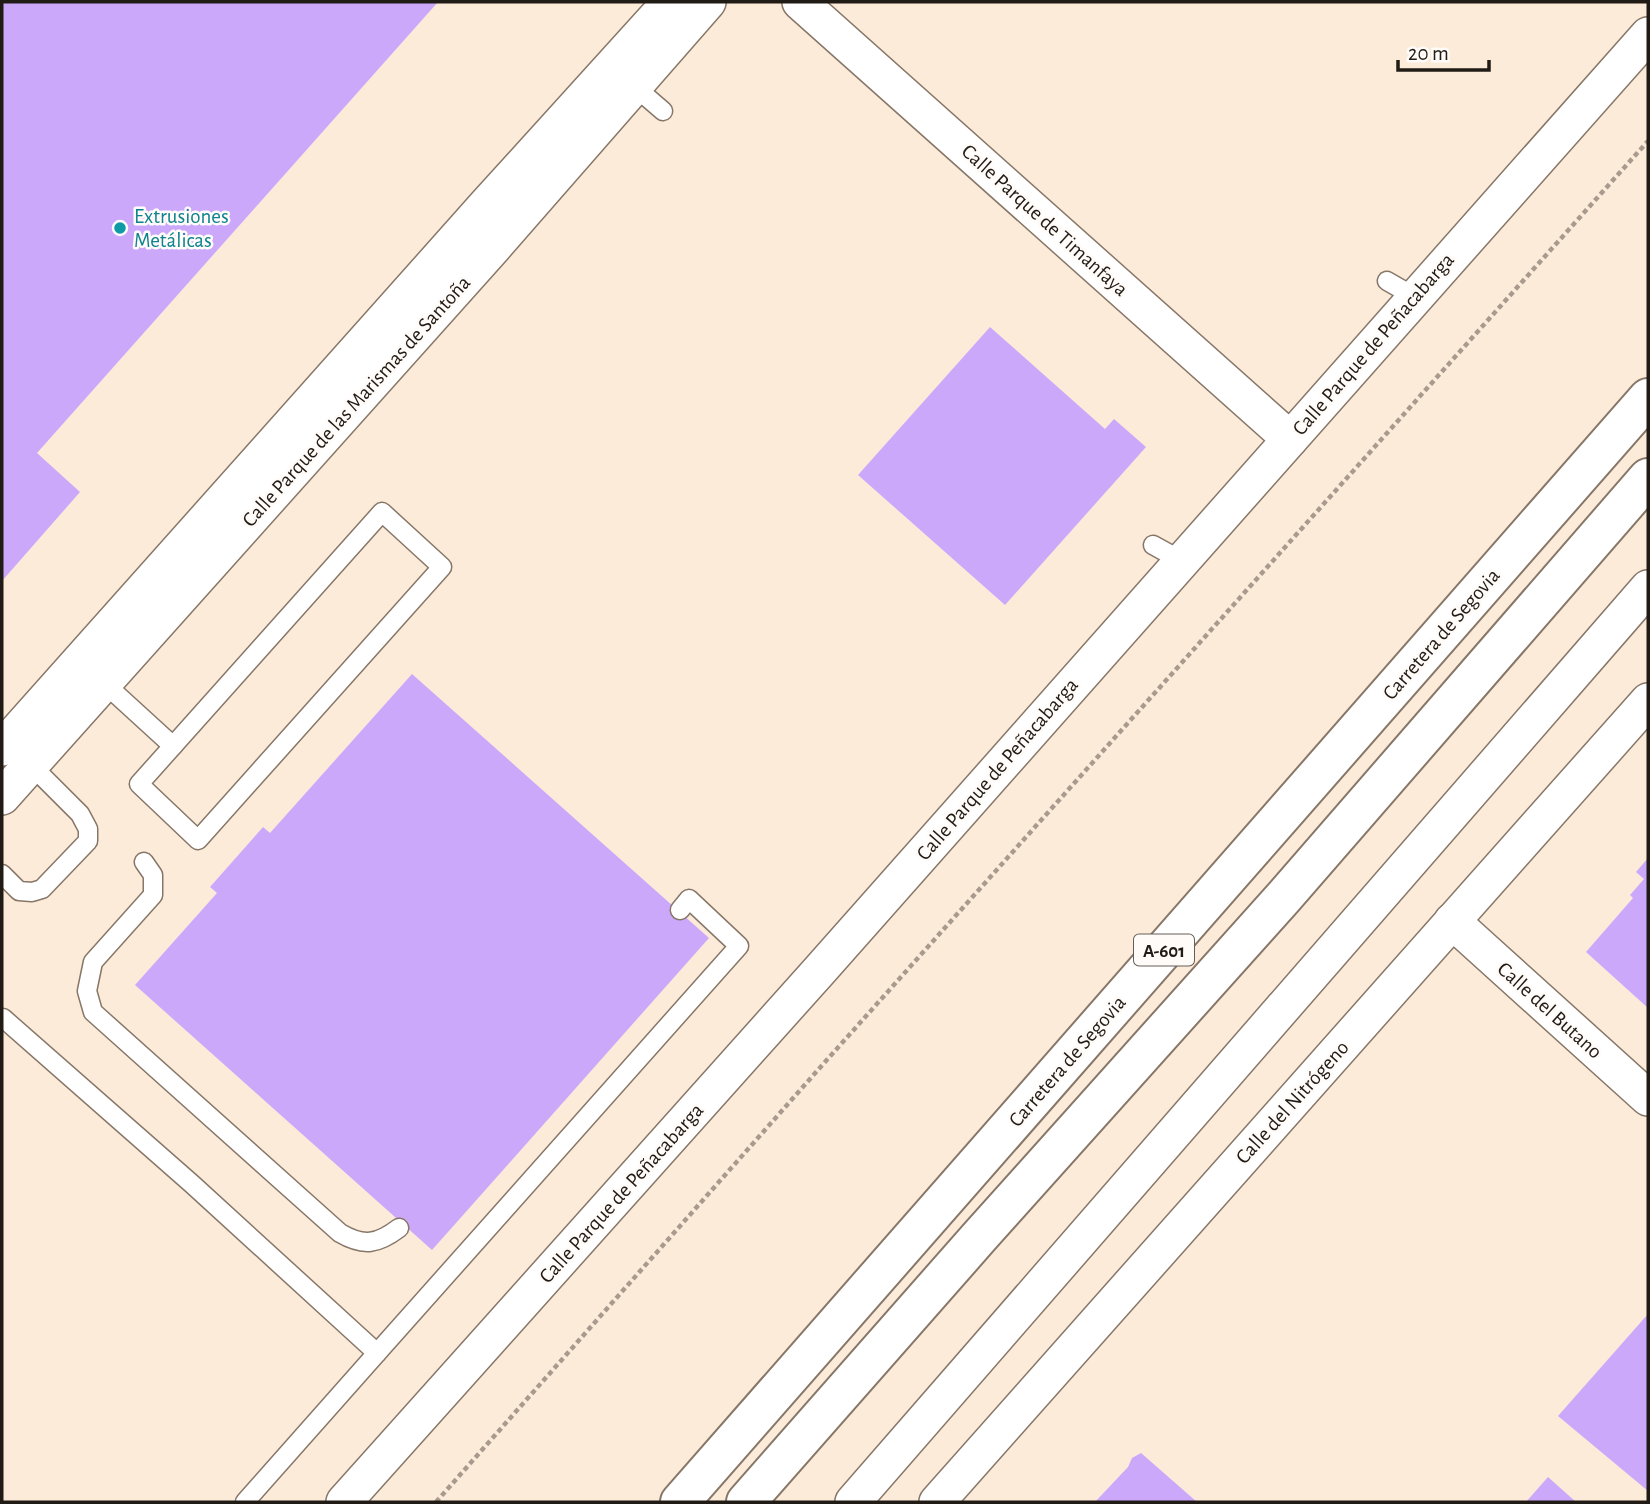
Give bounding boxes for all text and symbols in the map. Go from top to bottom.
scale bar [1398,28,1489,72]
text: 20 m [1408,43,1449,64]
street label: Calle Parque de Timanfaya [958,140,1132,300]
place label: Extrusiones Metálicas [134,206,229,251]
marker: Extrusiones Metálicas [112,220,128,236]
street label: Calle Parque de Peñacabarga [1289,249,1458,439]
street label: Calle Parque de las Marismas de Santoña [238,272,475,531]
street label: Carretera de Segovia [1379,564,1504,704]
street label: Calle Parque de Peñacabarga [913,674,1082,864]
road number: A-601 [1134,934,1194,966]
street label: Calle del Butano [1493,958,1606,1063]
street label: Carretera de Segovia [1005,991,1130,1131]
street label: Calle del Nitrógeno [1232,1037,1353,1168]
street label: Calle Parque de Peñacabarga [535,1099,708,1287]

